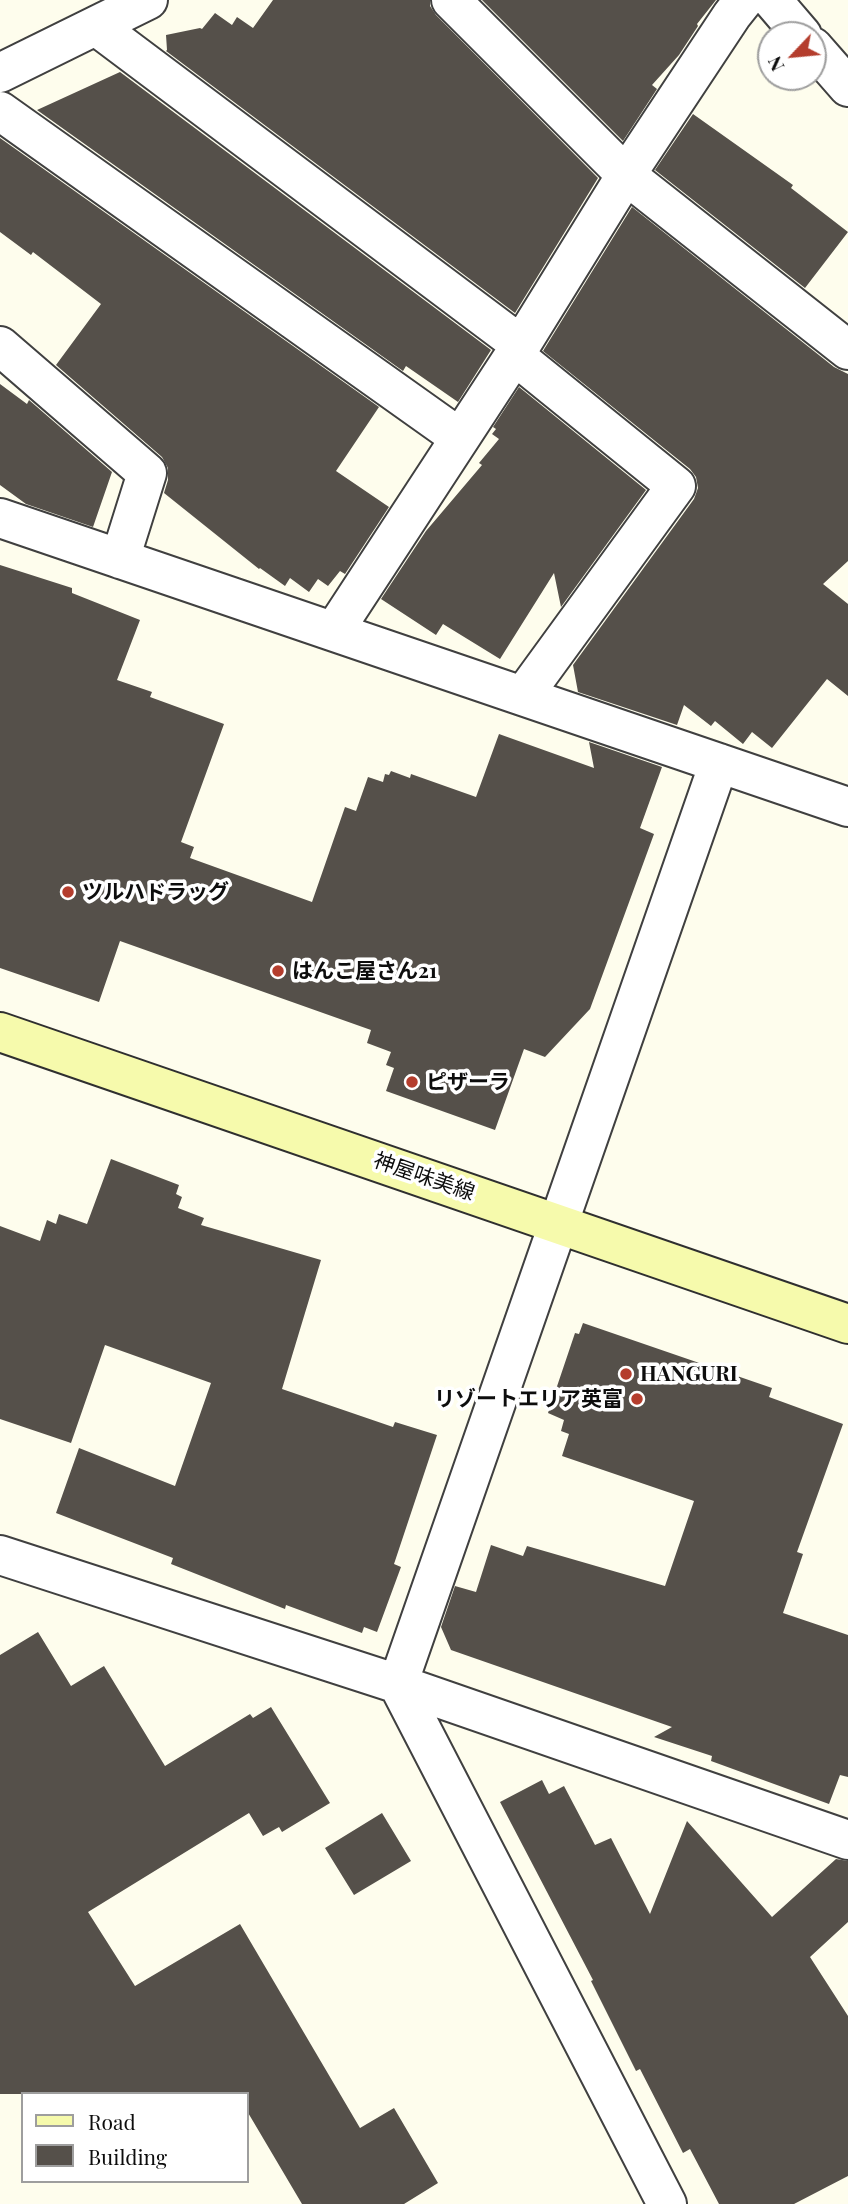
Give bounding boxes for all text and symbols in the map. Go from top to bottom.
north arrow [757,21,827,91]
text: N [760,52,790,76]
place label: ツルハドラッグ [82,879,229,905]
marker: ツルハドラッグ [60,884,76,900]
place label: はんこ屋さん21 [292,958,437,984]
marker: はんこ屋さん21 [270,963,286,979]
place label: ピザーラ [426,1069,510,1095]
marker: ピザーラ [404,1074,420,1090]
street label: 神屋味美線 [370,1148,478,1206]
place label: HANGURI [640,1361,738,1387]
marker: HANGURI [618,1366,634,1382]
place label: リゾートエリア英富 [434,1386,623,1412]
marker: リゾートエリア英富 [629,1391,645,1407]
legend [21,2092,248,2183]
text: Road [88,2107,136,2135]
text: Building [88,2142,167,2170]

